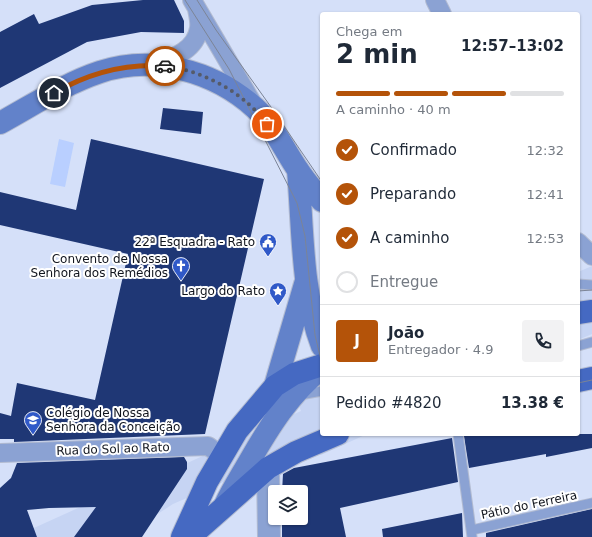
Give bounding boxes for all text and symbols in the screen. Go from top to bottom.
text: Chega em [336,24,402,39]
text: 12:57–13:02 [461,37,564,55]
text: 2 min [336,39,418,69]
courier [145,46,185,86]
icon: car [154,55,176,77]
pin [37,76,71,110]
icon: home [43,82,65,104]
text: A caminho · 40 m [336,102,451,117]
pin [250,107,284,141]
icon: bag [256,113,278,135]
icon: check [336,139,358,161]
text: Confirmado [370,141,457,159]
text: 12:32 [527,143,564,158]
icon: check [336,183,358,205]
text: Preparando [370,185,456,203]
text: 12:41 [527,187,564,202]
icon: check [336,227,358,249]
text: A caminho [370,229,449,247]
text: 12:53 [527,231,564,246]
public building icon: 22ª Esquadra - Rato [258,232,278,257]
place label: 22ª Esquadra - Rato [135,235,255,249]
place label: Convento de Nossa Senhora dos Remédios [31,252,168,280]
church icon: Convento de Nossa Senhora dos Remédios [171,256,191,281]
text: Entregue [370,273,438,291]
place icon: Largo do Rato [268,281,288,306]
place label: Largo do Rato [181,284,265,298]
button: phone [522,320,564,362]
text: João [388,324,424,342]
text: J [354,332,360,350]
text: Entregador · 4.9 [388,342,493,357]
text: Pedido #4820 [336,394,442,412]
text: 13.38 € [501,394,564,412]
place label: Colégio de Nossa Senhora da Conceição [46,406,180,434]
school or university icon: Colégio de Nossa Senhora da Conceição [23,410,43,435]
street label: Rua do Sol ao Rato [56,440,170,458]
map controls [268,485,308,525]
button: layers [268,485,308,525]
street label: Pátio do Ferreira [480,488,578,522]

